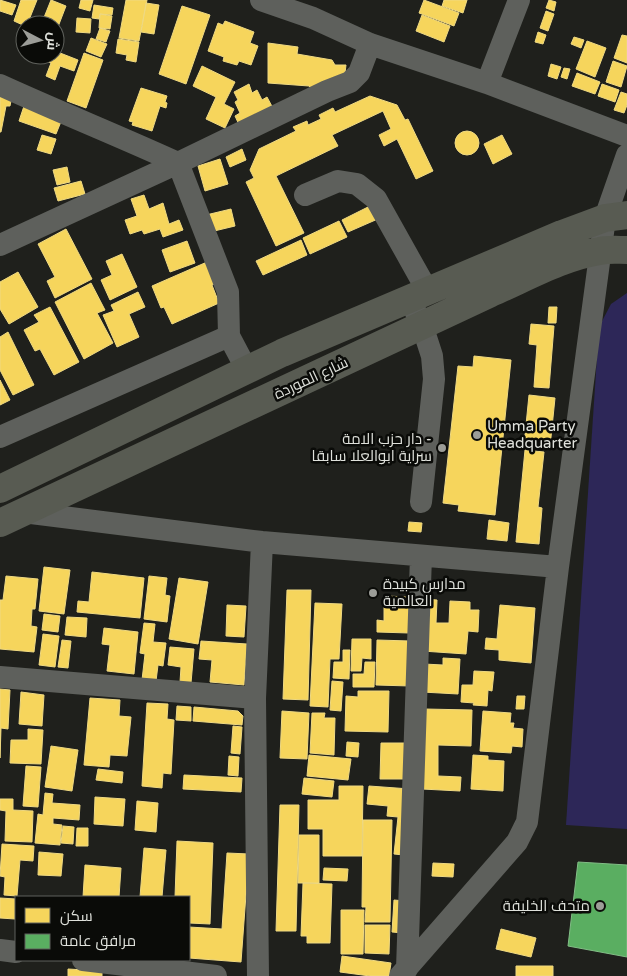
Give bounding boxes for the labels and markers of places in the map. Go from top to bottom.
place label: Umma Party Headquarter [487,417,577,452]
marker: Umma Party Headquarter [471,429,483,441]
place label: دار حزب الامة - سراية ابوالعلا سابقا [312,430,432,465]
marker: دار حزب الامة - سراية ابوالعلا سابقا [436,442,448,454]
place label: مدارس كبيدة العالمية [383,575,466,610]
marker: مدارس كبيدة العالمية [367,587,379,599]
place label: متحف الخليفة [503,897,590,915]
marker: متحف الخليفة [594,900,606,912]

